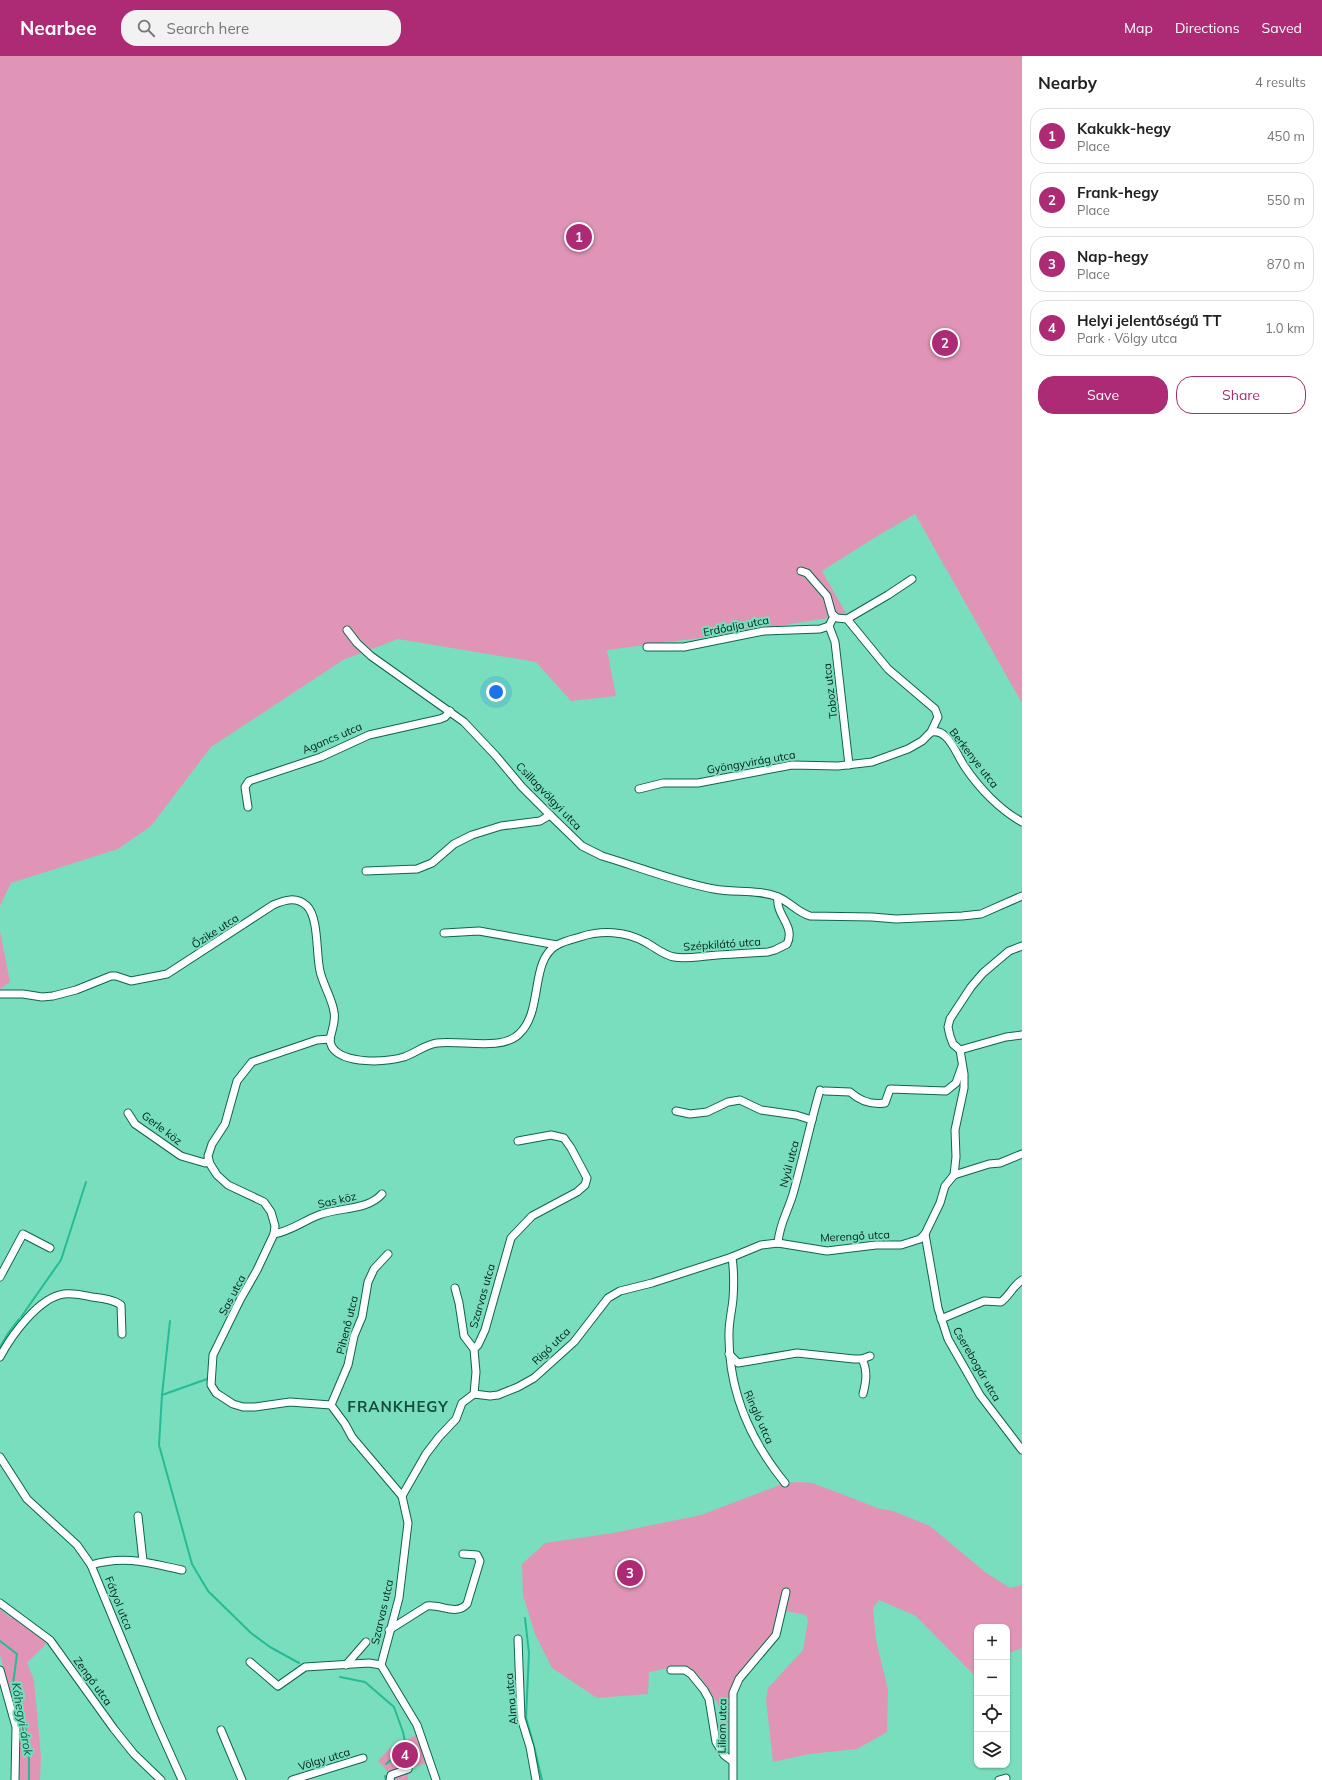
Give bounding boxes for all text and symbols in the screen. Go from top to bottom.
search box [121,10,401,46]
text: Nearbee [20,16,97,40]
icon: search [135,17,157,39]
text: Search here [167,19,249,38]
text: Map [1124,19,1153,37]
text: Directions [1175,19,1240,37]
text: Saved [1262,19,1302,37]
text: Nearby [1038,72,1097,93]
text: 4 results [1255,74,1306,90]
text: Kakukk-hegy [1077,119,1171,138]
text: 1 [1048,128,1056,144]
text: 450 m [1267,128,1305,144]
text: Place [1077,138,1110,154]
text: Frank-hegy [1077,183,1159,202]
text: 2 [1048,192,1056,208]
text: 550 m [1267,192,1305,208]
text: Place [1077,202,1110,218]
pin: 1 [566,222,592,252]
text: Nap-hegy [1077,247,1148,266]
text: 3 [1048,256,1056,272]
text: 870 m [1267,256,1305,272]
text: Place [1077,266,1110,282]
text: Helyi jelentőségű TT [1077,311,1222,330]
text: 4 [1048,320,1056,336]
text: 1.0 km [1265,320,1305,336]
pin: 2 [932,328,958,358]
text: Park · Völgy utca [1077,330,1177,346]
button: Save [1038,376,1168,414]
button: Share [1176,376,1306,414]
street label: Erdőalja utca [702,613,770,639]
street label: Toboz utca [820,663,840,719]
your location [486,682,506,702]
street label: Agancs utca [300,719,364,757]
street label: Berkenye utca [946,725,1002,791]
street label: Gyöngyvirág utca [706,747,796,777]
street label: Csillagvölgyi utca [513,759,585,833]
street label: Őzike utca [188,910,241,951]
street label: Szépkilátó utca [683,934,761,954]
street label: Gerle köz [139,1108,185,1148]
street label: Nyúl utca [776,1139,802,1189]
street label: Sas köz [316,1189,358,1211]
street label: Merengő utca [820,1227,890,1245]
street label: Szarvas utca [466,1262,498,1330]
street label: Sas utca [216,1272,248,1318]
street label: Pihenő utca [333,1294,361,1356]
street label: Rigó utca [529,1324,573,1368]
street label: Cserebogár utca [950,1324,1004,1404]
street label: Ringló utca [741,1388,777,1446]
district label: FRANKHEGY [347,1397,449,1416]
pin: 3 [617,1558,643,1588]
street label: Fátyol utca [102,1574,136,1632]
street label: Szarvas utca [368,1578,396,1646]
map controls [974,1624,1010,1768]
button: + [974,1624,1010,1660]
street label: Zengő utca [71,1654,115,1708]
button: − [974,1660,1010,1696]
street label: Alma utca [502,1672,520,1726]
water label: Kőhegyi-árok [9,1681,36,1757]
button: locate [974,1696,1010,1732]
street label: Liliom utca [715,1698,729,1754]
button: layers [974,1732,1010,1768]
pin: 4 [392,1740,418,1770]
street label: Völgy utca [296,1744,352,1774]

